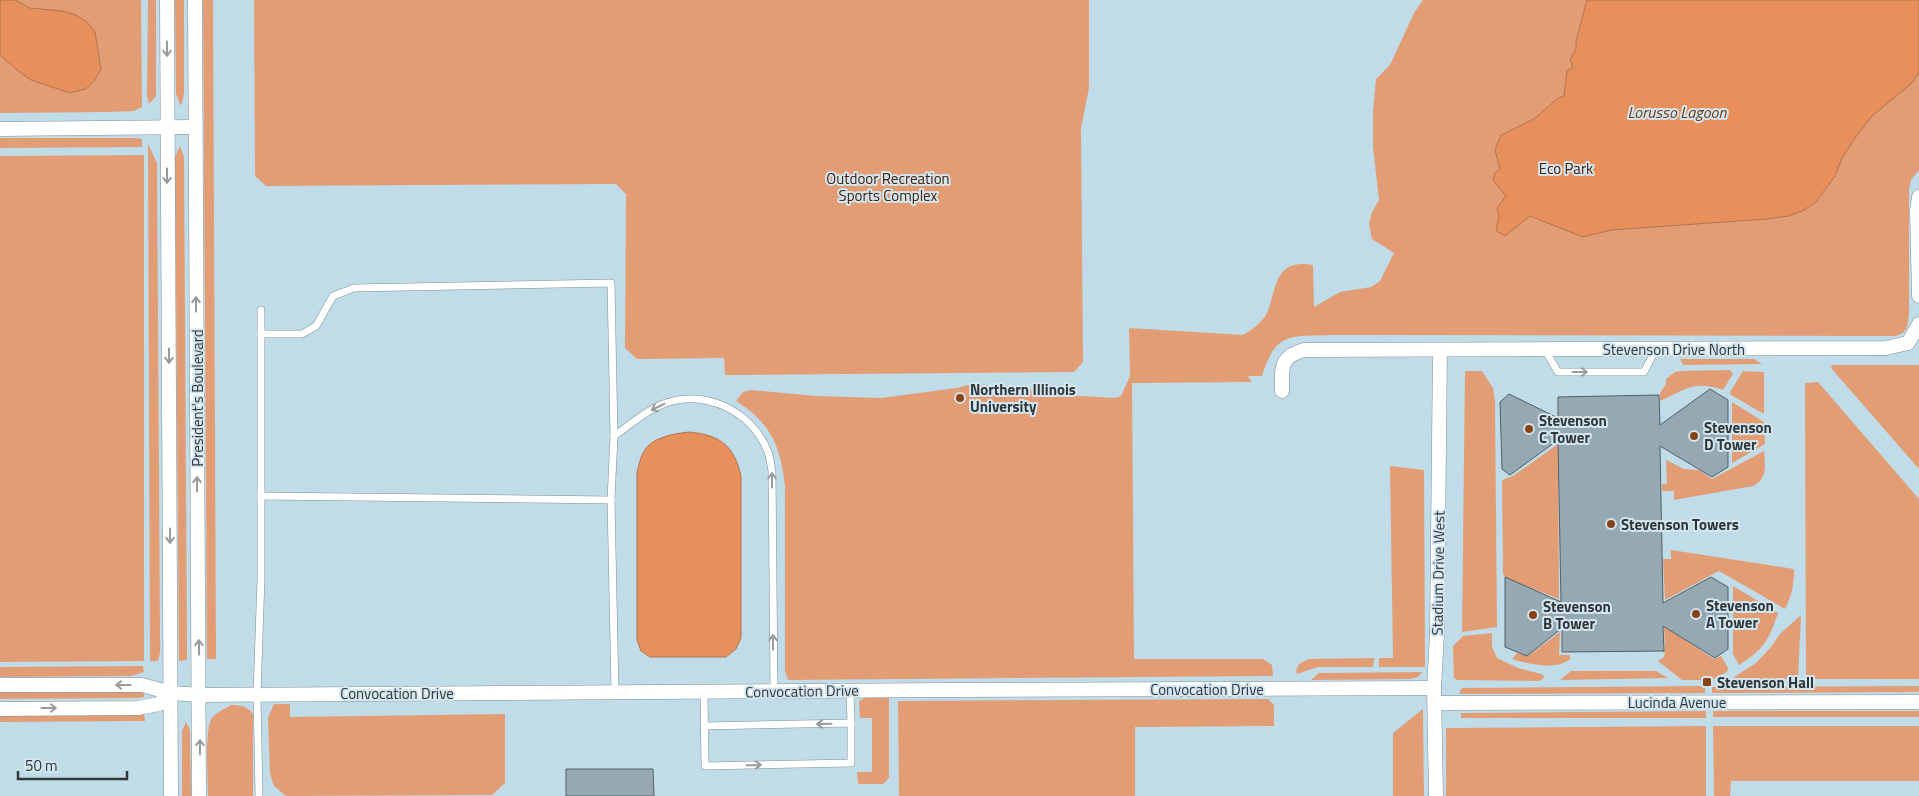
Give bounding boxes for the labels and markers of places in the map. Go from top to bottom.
place label: Northern Illinois University [970,378,1076,418]
marker: Northern Illinois University [954,392,966,404]
place label: Stevenson C Tower [1539,409,1607,449]
place label: Stevenson D Tower [1704,416,1772,456]
marker: Stevenson C Tower [1523,423,1535,435]
marker: Stevenson D Tower [1688,430,1700,442]
place label: Stevenson Towers [1621,513,1739,536]
marker: Stevenson Towers [1605,518,1617,530]
place label: Stevenson A Tower [1706,594,1774,634]
place label: Stevenson B Tower [1543,595,1611,635]
marker: Stevenson A Tower [1690,608,1702,620]
marker: Stevenson B Tower [1527,609,1539,621]
place label: Stevenson Hall [1717,671,1814,694]
marker: Stevenson Hall [1701,676,1713,688]

